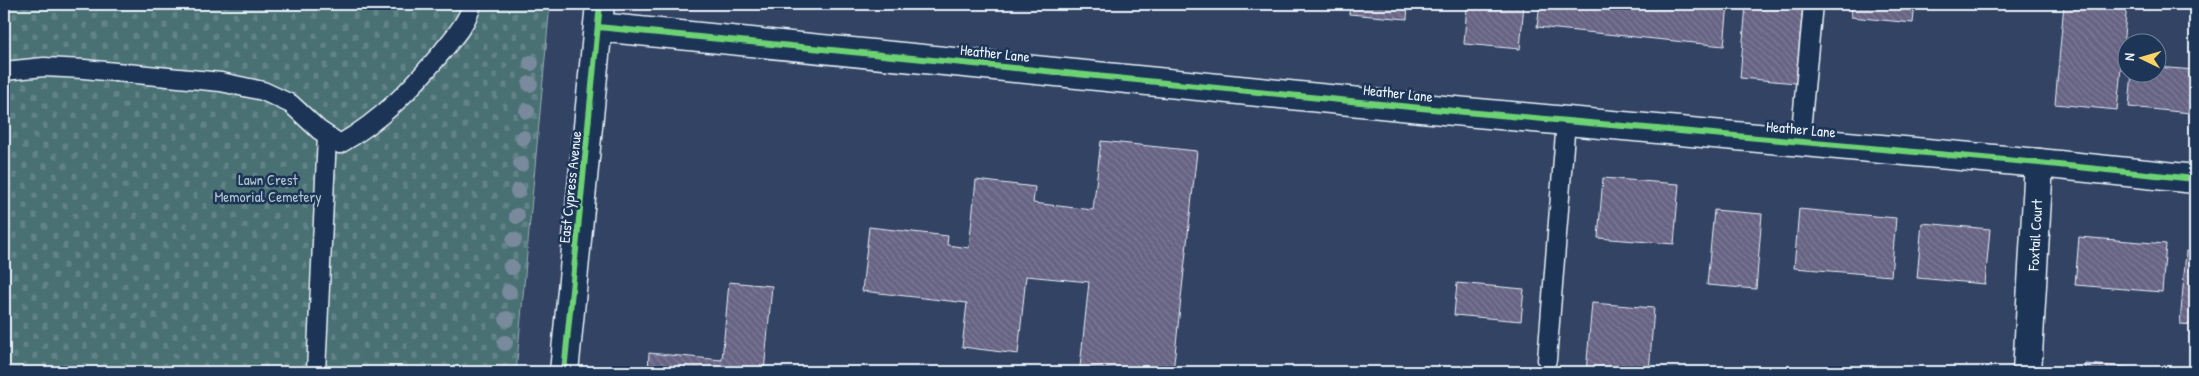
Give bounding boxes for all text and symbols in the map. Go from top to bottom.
north arrow [2116,32,2166,82]
street label: Heather Lane [959,39,1031,67]
text: N [2119,52,2138,61]
street label: Heather Lane [1362,79,1434,107]
street label: Heather Lane [1765,116,1837,143]
street label: East Cypress Avenue [554,130,586,244]
park label: Lawn Crest Memorial Cemetery [214,169,322,207]
street label: Foxtail Court [2023,198,2047,272]

